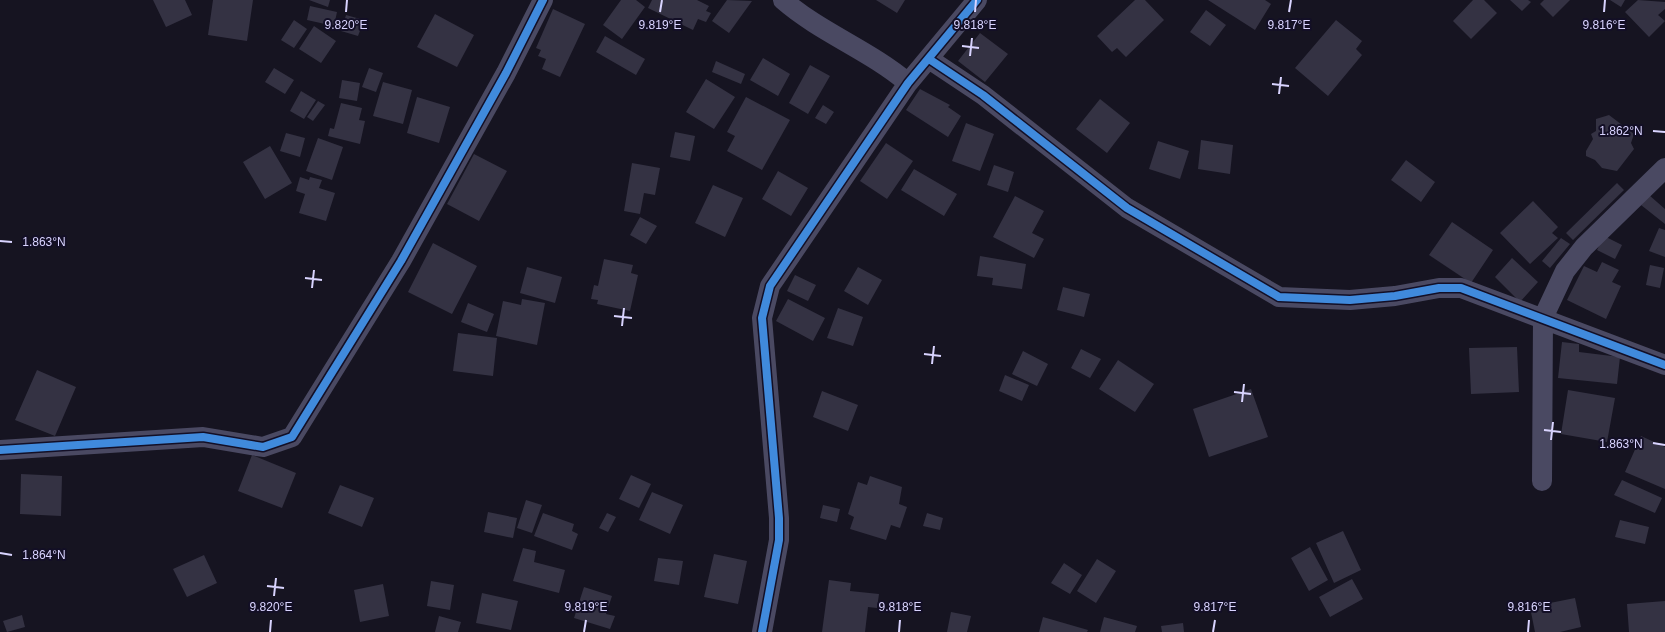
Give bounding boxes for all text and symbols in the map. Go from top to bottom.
text: 9.820°E [325,18,367,32]
text: 9.819°E [639,18,681,32]
text: 9.818°E [954,18,996,32]
text: 9.817°E [1268,18,1310,32]
text: 9.816°E [1583,18,1625,32]
text: 1.862°N [1599,124,1643,138]
text: 1.863°N [22,235,66,249]
text: 1.863°N [1599,437,1643,451]
text: 1.864°N [22,548,66,562]
text: 9.820°E [250,600,292,614]
text: 9.819°E [565,600,607,614]
text: 9.818°E [879,600,921,614]
text: 9.817°E [1194,600,1236,614]
text: 9.816°E [1508,600,1550,614]

